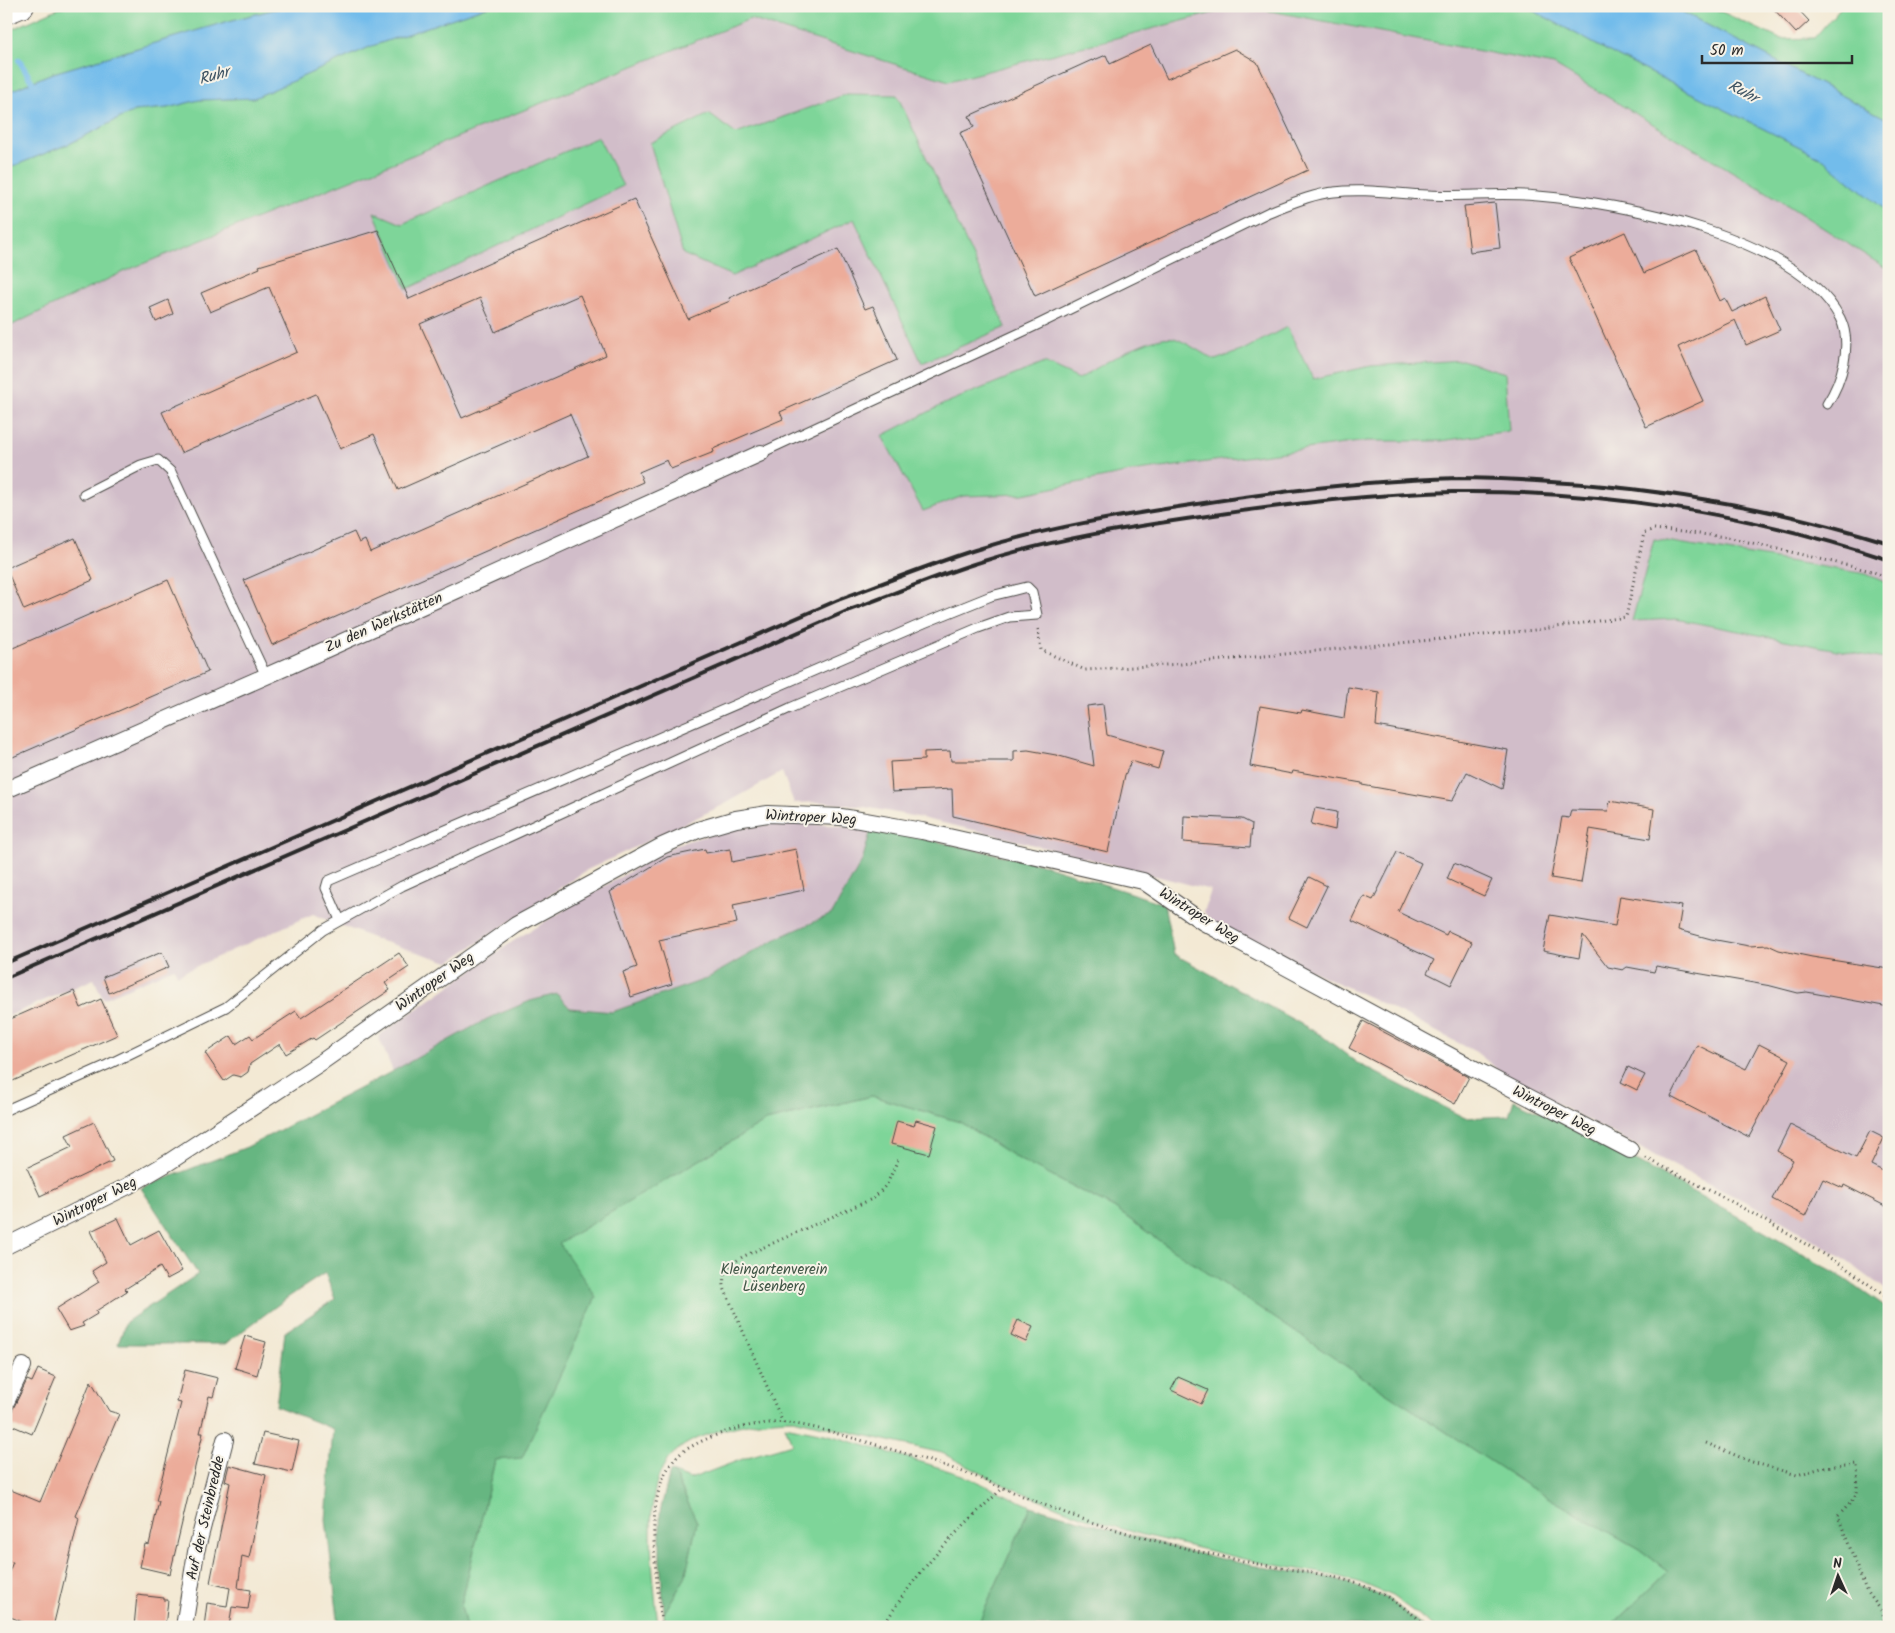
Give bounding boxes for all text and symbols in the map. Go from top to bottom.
scale bar [1702,32,1852,64]
text: 50 m [1710,39,1744,63]
water label: Ruhr [196,59,236,92]
water label: Ruhr [1723,74,1766,112]
street label: Zu den Werkstätten [321,586,447,660]
street label: Wintroper Weg [765,804,857,832]
street label: Wintroper Weg [1154,882,1244,950]
street label: Wintroper Weg [391,946,479,1018]
street label: Wintroper Weg [1508,1080,1600,1142]
street label: Wintroper Weg [49,1171,141,1233]
park label: Kleingartenverein Lüsenberg [721,1258,827,1299]
street label: Auf der Steinbredde [180,1453,232,1582]
north arrow [1812,1550,1862,1600]
text: N [1832,1553,1843,1575]

